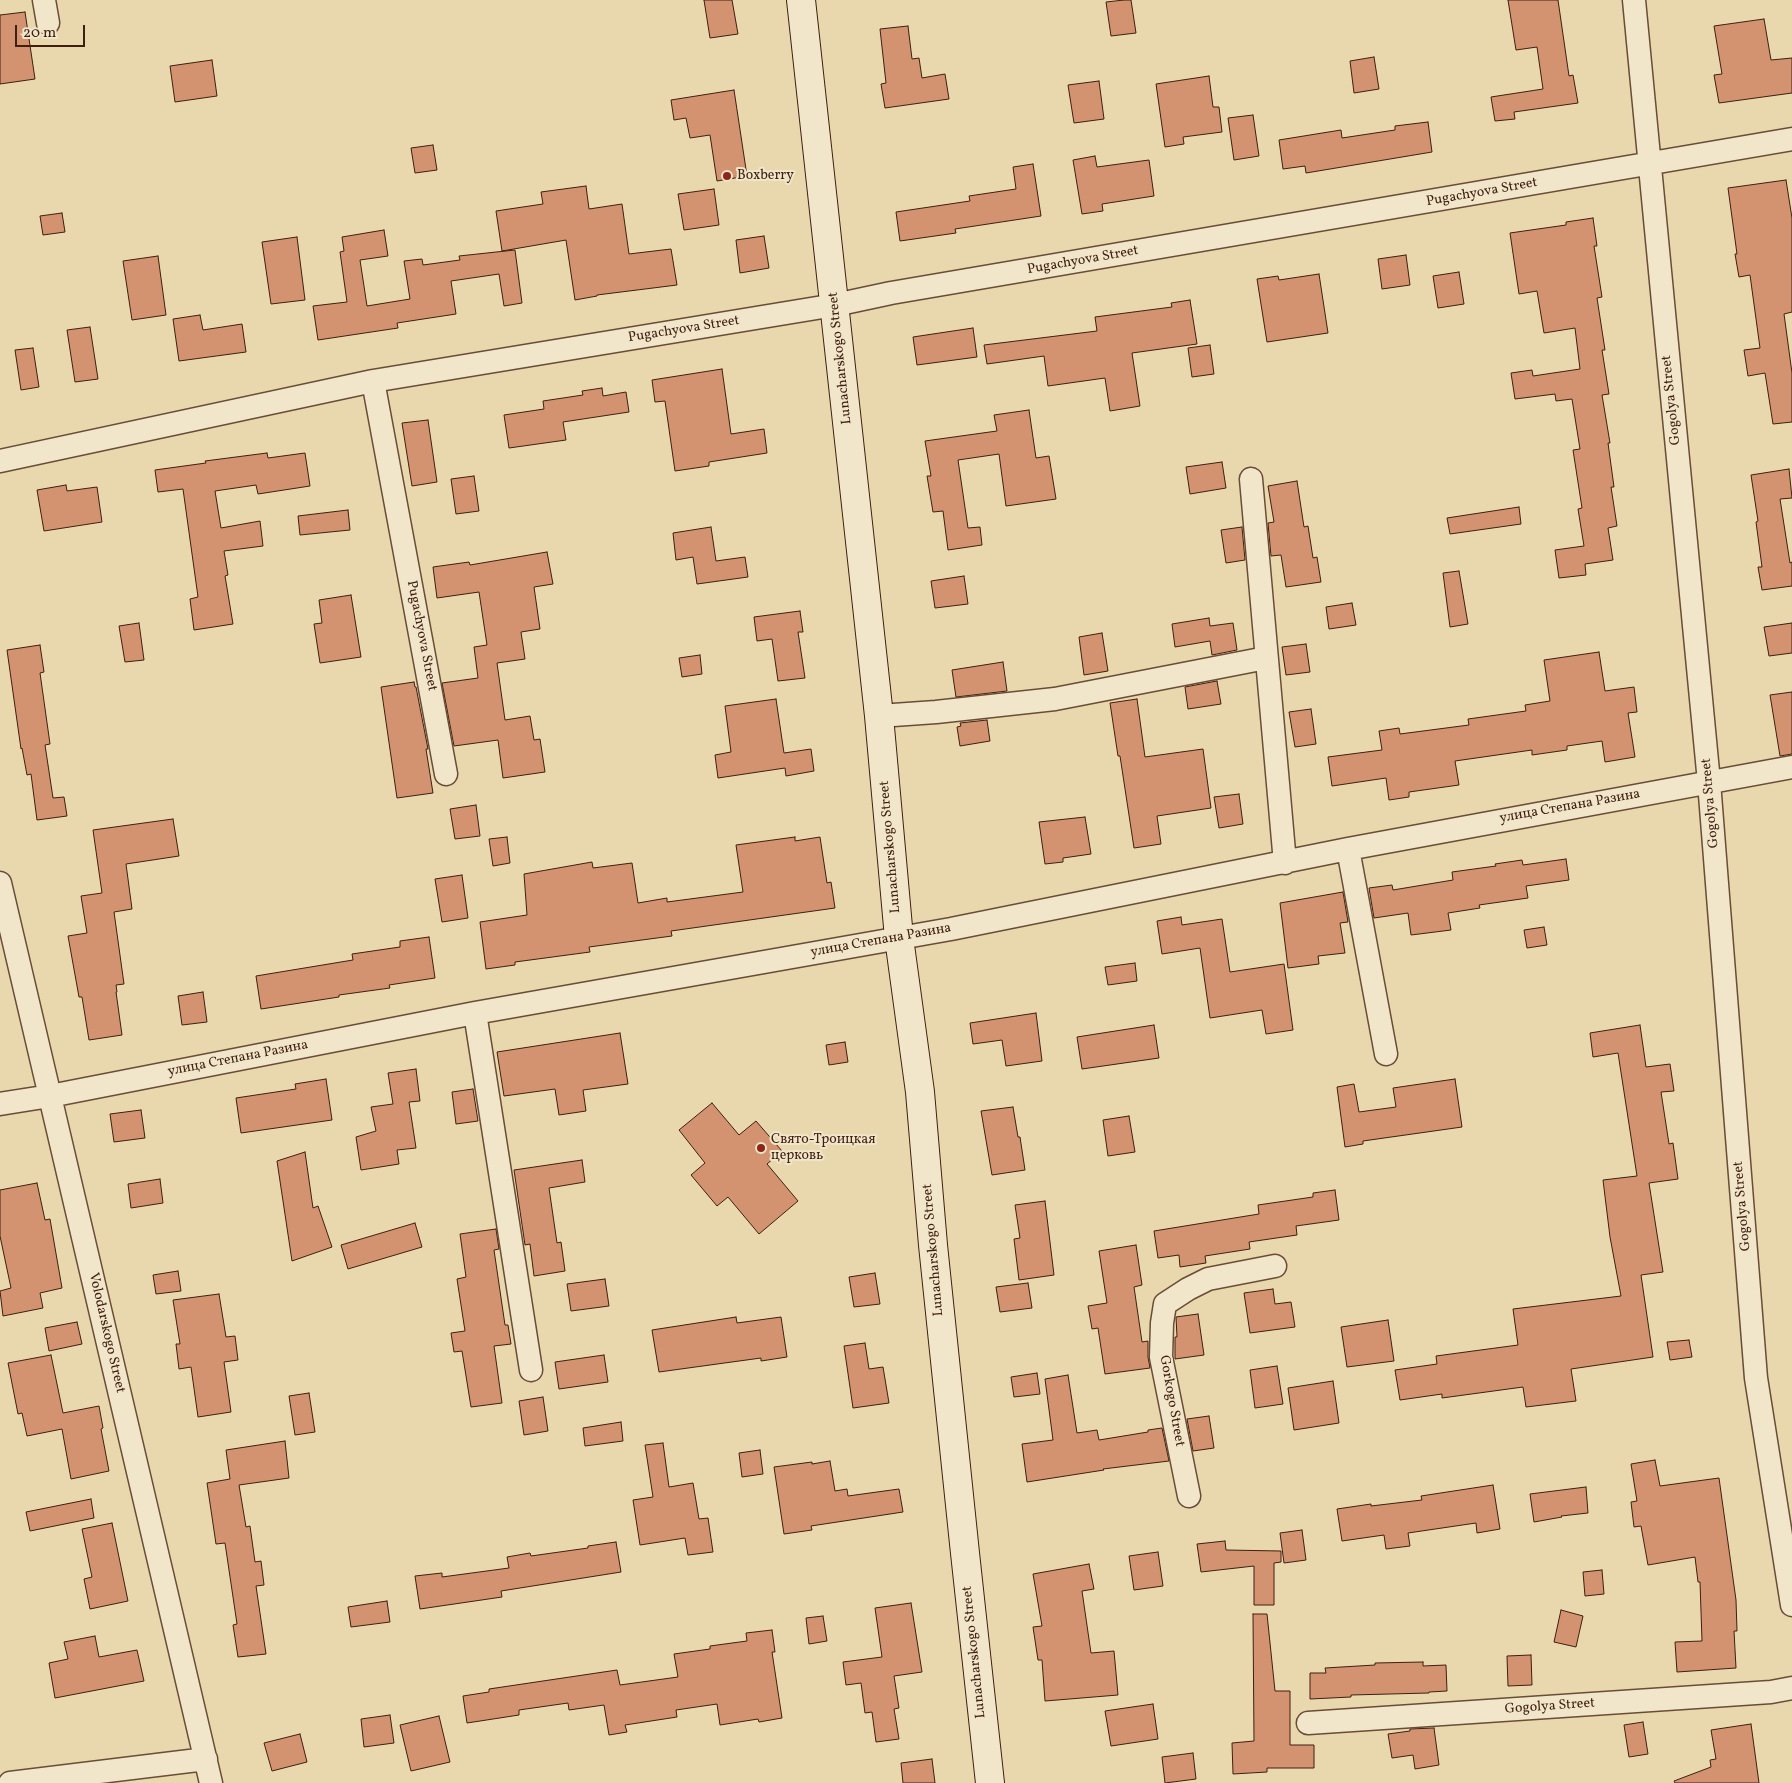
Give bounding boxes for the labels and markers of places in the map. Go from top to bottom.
place label: Boxberry [737,168,794,184]
marker: Boxberry [721,170,733,182]
place label: Свято-Троицкая церковь [771,1132,876,1164]
marker: Свято-Троицкая церковь [755,1142,767,1154]

